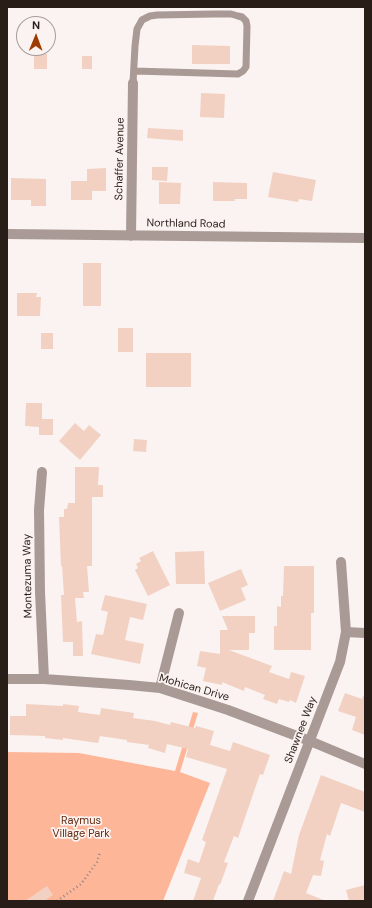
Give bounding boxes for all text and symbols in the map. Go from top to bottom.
north arrow [16,16,56,56]
text: N [32,18,40,32]
street label: Schaffer Avenue [113,117,127,201]
street label: Northland Road [146,217,226,231]
street label: Montezuma Way [21,534,35,618]
street label: Mohican Drive [157,672,231,704]
street label: Shawnee Way [282,695,320,765]
park label: Raymus Village Park [52,814,110,840]

